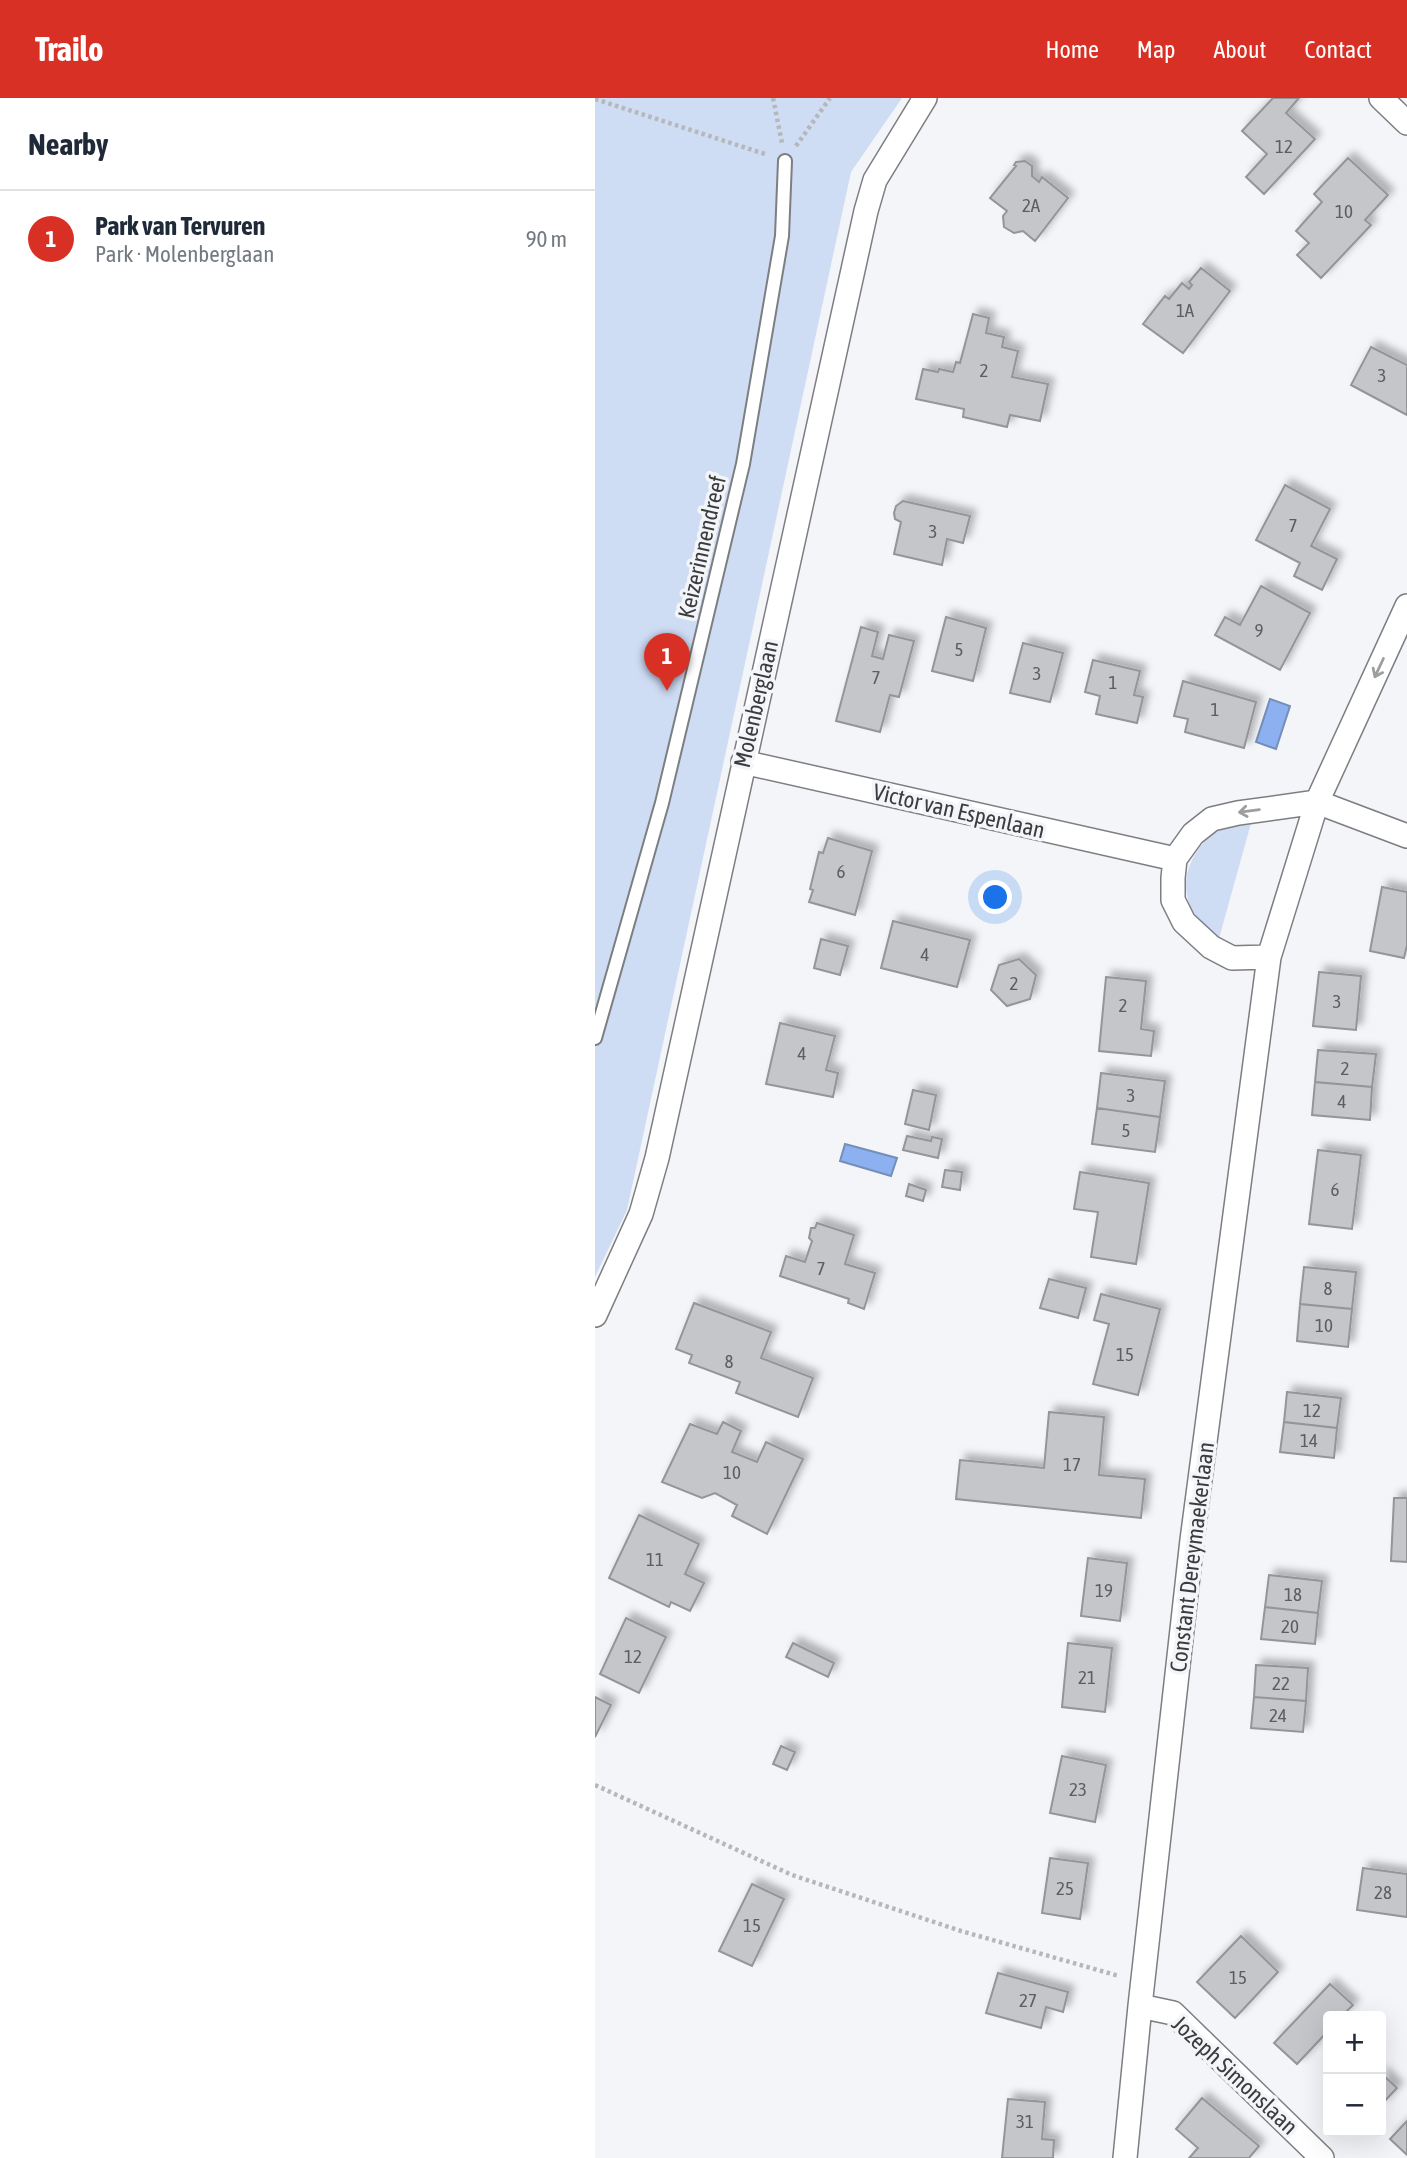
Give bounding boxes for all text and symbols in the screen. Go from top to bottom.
text: Trailo [35,30,103,68]
text: Home [1045,36,1099,63]
text: Map [1137,36,1175,63]
text: About [1213,36,1266,63]
text: Contact [1304,36,1372,63]
text: Nearby [28,127,108,161]
house number: 12 [1275,135,1293,157]
house number: 2A [1022,194,1041,216]
house number: 10 [1335,200,1353,222]
text: Park van Tervuren [95,211,265,241]
text: 1 [46,226,56,252]
text: 90 m [526,226,567,252]
text: Park · Molenberglaan [95,241,274,267]
house number: 1A [1176,299,1195,321]
house number: 2 [980,359,988,381]
house number: 3 [1378,364,1386,386]
street label: Keizerinnendreef [673,473,731,621]
house number: 7 [1289,514,1297,536]
house number: 3 [929,520,937,542]
house number: 9 [1255,619,1264,641]
pin: 1 [644,633,690,691]
street label: Molenberglaan [729,638,783,770]
house number: 5 [955,638,963,660]
one-way arrow [1371,657,1385,678]
house number: 3 [1033,662,1041,684]
house number: 7 [872,666,880,688]
house number: 1 [1109,671,1117,693]
house number: 1 [1211,698,1219,720]
street label: Victor van Espenlaan [871,779,1047,843]
one-way arrow [1238,805,1261,818]
house number: 6 [837,860,846,882]
your location [978,880,1012,914]
house number: 4 [921,943,930,965]
house number: 2 [1010,972,1018,994]
house number: 3 [1333,990,1341,1012]
house number: 2 [1119,994,1127,1016]
house number: 4 [798,1042,807,1064]
house number: 2 [1341,1057,1349,1079]
house number: 3 [1127,1084,1135,1106]
house number: 4 [1338,1090,1347,1112]
house number: 5 [1122,1119,1130,1141]
house number: 6 [1331,1178,1340,1200]
house number: 7 [817,1257,825,1279]
house number: 8 [1324,1277,1333,1299]
house number: 10 [1315,1314,1333,1336]
house number: 15 [1116,1343,1134,1365]
house number: 8 [725,1350,734,1372]
house number: 12 [1303,1399,1321,1421]
house number: 14 [1300,1429,1318,1451]
street label: Constant Dereymaekerlaan [1165,1440,1219,1674]
house number: 17 [1063,1453,1081,1475]
house number: 10 [723,1461,741,1483]
house number: 11 [646,1548,664,1570]
house number: 19 [1095,1579,1113,1601]
house number: 18 [1284,1583,1302,1605]
house number: 20 [1281,1615,1299,1637]
house number: 12 [624,1645,642,1667]
house number: 21 [1078,1666,1096,1688]
house number: 22 [1272,1672,1290,1694]
house number: 24 [1269,1704,1287,1726]
house number: 23 [1069,1778,1087,1800]
house number: 25 [1056,1877,1074,1899]
house number: 28 [1374,1881,1392,1903]
house number: 15 [743,1914,761,1936]
house number: 15 [1229,1966,1247,1988]
house number: 27 [1019,1989,1037,2011]
street label: Jozeph Simonslaan [1167,2010,1303,2140]
map controls [1323,2011,1386,2137]
button: + [1323,2011,1386,2074]
button: − [1323,2074,1386,2137]
house number: 31 [1016,2110,1034,2132]

